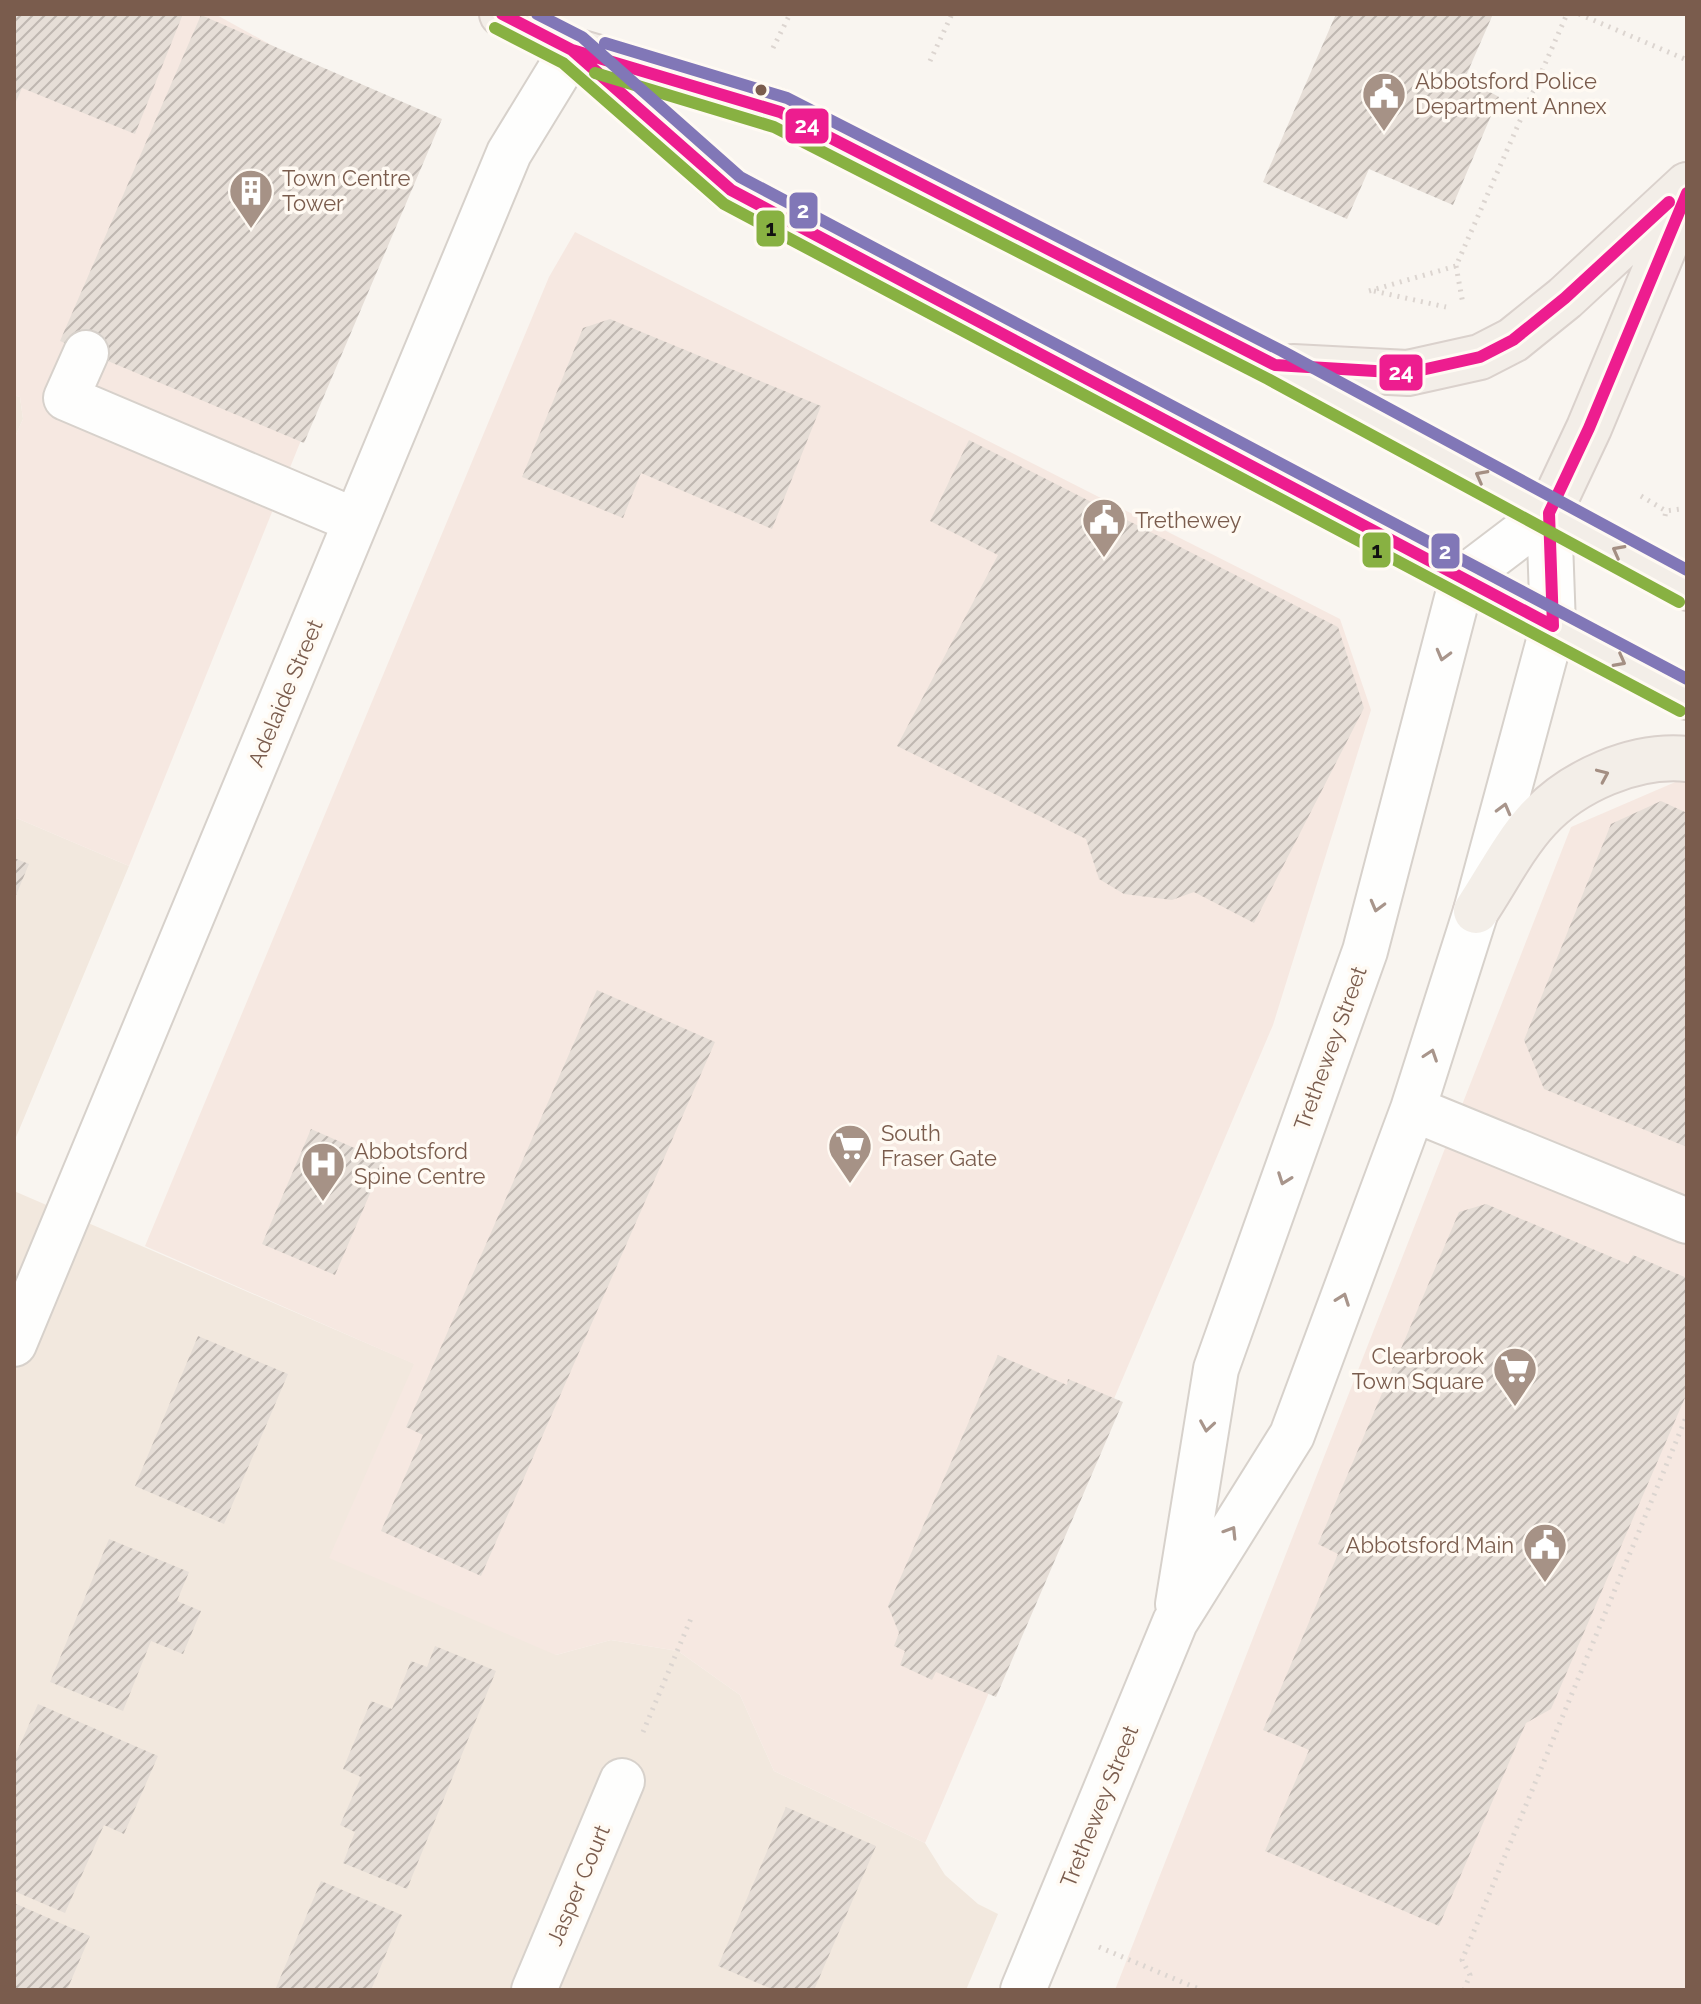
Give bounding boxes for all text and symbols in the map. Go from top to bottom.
place label: Abbotsford Police Department Annex [1415,68,1607,119]
public building icon: Abbotsford Police Department Annex [1360,70,1408,133]
unlabelled marker [753,82,769,98]
line badge: 24 [784,107,830,145]
text: 24 [795,112,819,138]
place label: Town Centre Tower [282,165,410,216]
building icon: Town Centre Tower [227,167,275,230]
line badge: 2 [788,191,819,230]
text: 2 [797,197,809,223]
line badge: 1 [755,209,786,248]
text: 1 [766,215,777,241]
line badge: 24 [1378,353,1424,392]
text: 24 [1389,359,1413,385]
one-way arrow [1475,470,1489,486]
public building icon: Trethewey [1080,496,1128,559]
place label: Trethewey [1135,507,1242,533]
line badge: 1 [1361,531,1392,569]
line badge: 2 [1430,532,1461,570]
text: 1 [1372,537,1383,563]
text: 2 [1439,538,1451,564]
one-way arrow [1612,545,1627,560]
street label: Adelaide Street [242,615,328,770]
one-way arrow [1435,647,1452,661]
one-way arrow [1611,652,1626,667]
one-way arrow [1595,769,1610,785]
one-way arrow [1495,802,1512,816]
one-way arrow [1369,899,1386,913]
street label: Trethewey Street [1288,962,1372,1133]
one-way arrow [1422,1048,1438,1062]
place label: South Fraser Gate [881,1120,997,1171]
supermarket icon: South Fraser Gate [826,1122,874,1185]
place label: Abbotsford Spine Centre [354,1138,486,1189]
hospital icon: Abbotsford Spine Centre [299,1140,347,1203]
one-way arrow [1277,1171,1293,1185]
one-way arrow [1333,1293,1350,1307]
place label: Clearbrook Town Square [1352,1343,1484,1394]
supermarket icon: Clearbrook Town Square [1491,1345,1539,1408]
one-way arrow [1199,1419,1216,1433]
public building icon: Abbotsford Main [1521,1521,1569,1584]
one-way arrow [1222,1527,1237,1541]
place label: Abbotsford Main [1346,1532,1514,1558]
street label: Trethewey Street [1055,1721,1144,1891]
street label: Jasper Court [541,1820,615,1949]

